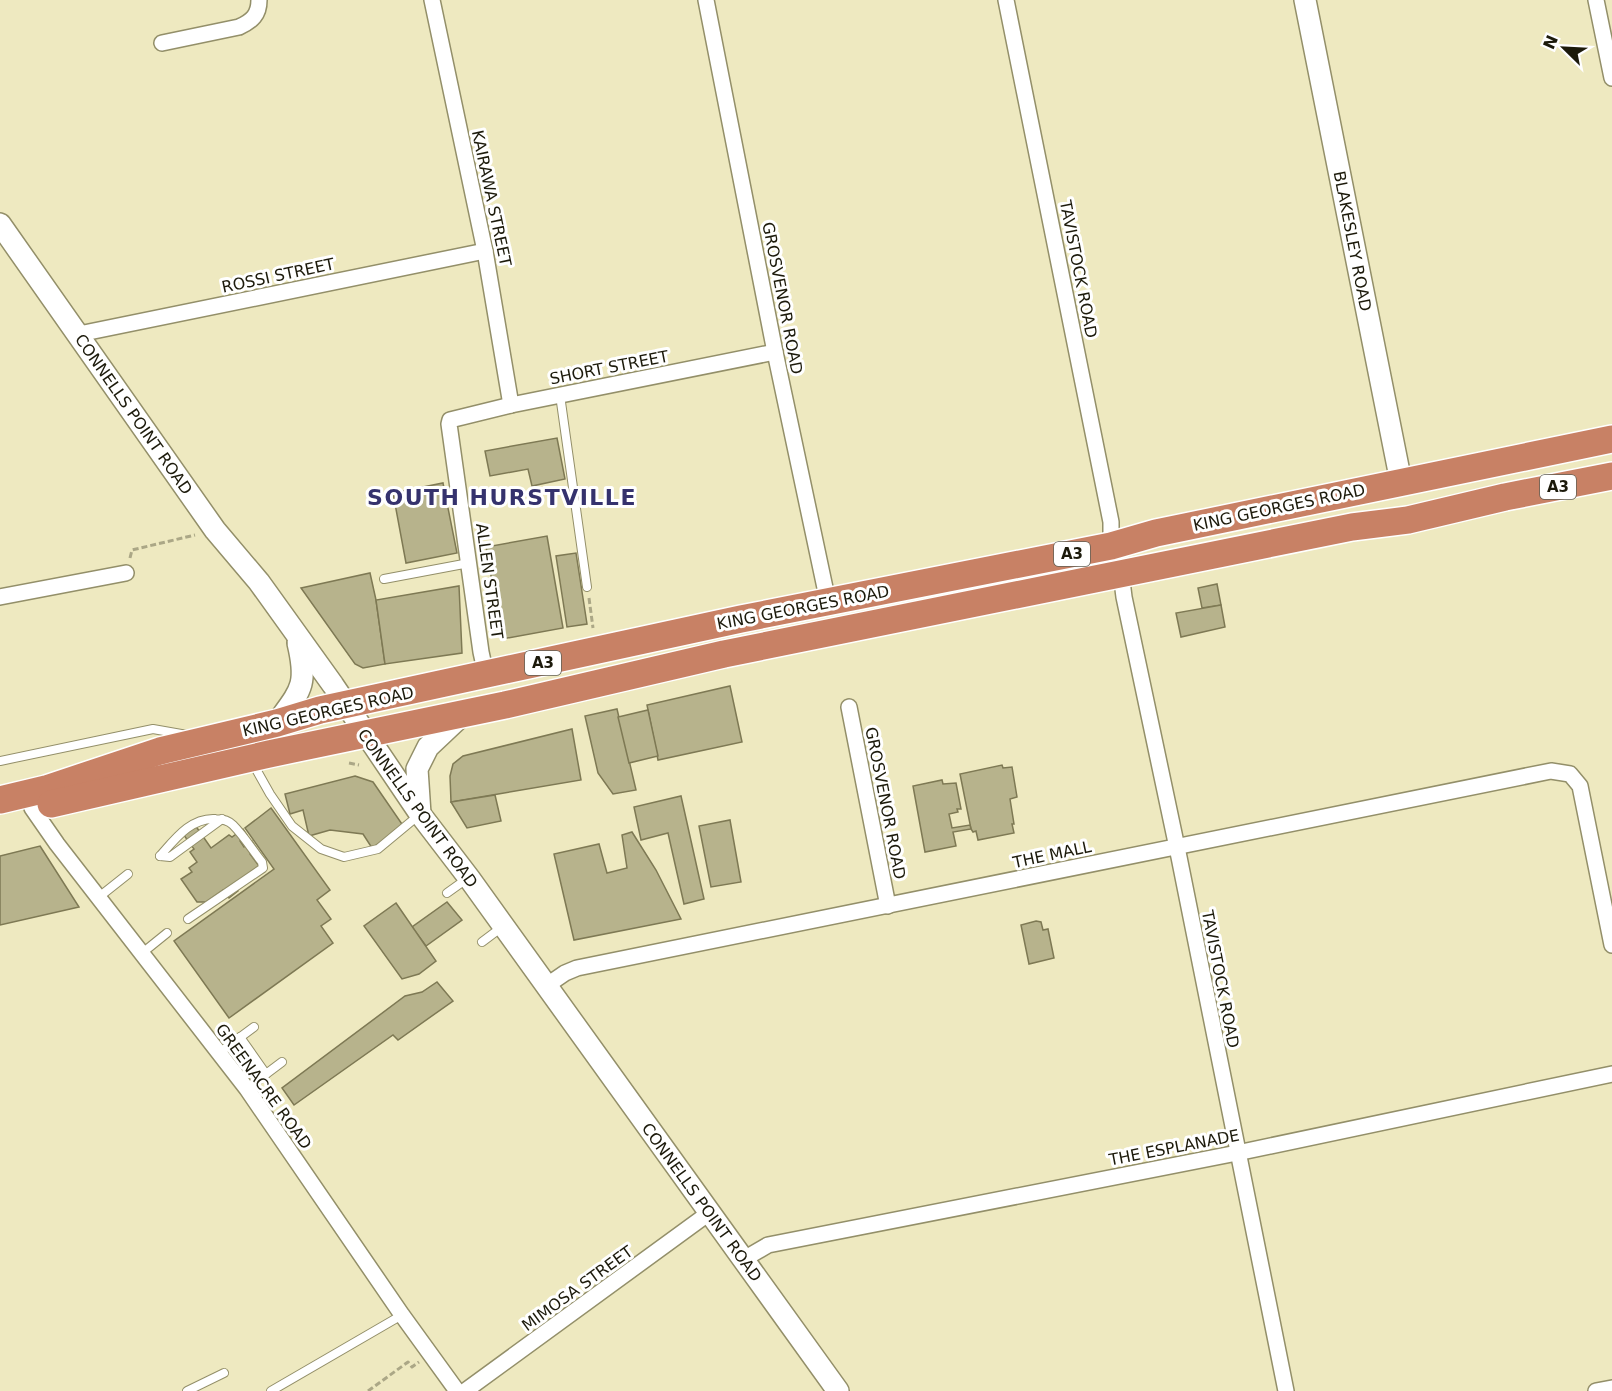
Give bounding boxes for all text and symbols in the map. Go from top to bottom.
north arrow [1534,18,1594,78]
text: N [1539,32,1562,52]
street label: KAIRAWA STREET [468,128,515,268]
street label: BLAKESLEY ROAD [1330,169,1375,313]
street label: TAVISTOCK ROAD [1056,198,1101,340]
street label: GROSVENOR ROAD [758,220,807,376]
street label: ROSSI STREET [220,254,336,297]
street label: CONNELLS POINT ROAD [71,330,196,498]
street label: SHORT STREET [548,347,670,388]
road number: A3 [1540,475,1576,499]
street label: KING GEORGES ROAD [1191,480,1367,535]
district label: SOUTH HURSTVILLE [367,485,637,510]
street label: ALLEN STREET [472,522,507,641]
road number: A3 [1054,542,1090,566]
street label: KING GEORGES ROAD [715,581,891,634]
road number: A3 [525,651,561,675]
street label: KING GEORGES ROAD [241,683,416,740]
street label: CONNELLS POINT ROAD [354,725,482,891]
street label: GROSVENOR ROAD [861,725,910,881]
street label: THE MALL [1010,837,1093,872]
street label: TAVISTOCK ROAD [1198,908,1243,1050]
street label: GREENACRE ROAD [212,1020,316,1153]
street label: CONNELLS POINT ROAD [638,1119,766,1285]
street label: THE ESPLANADE [1106,1126,1241,1170]
street label: MIMOSA STREET [518,1242,637,1335]

